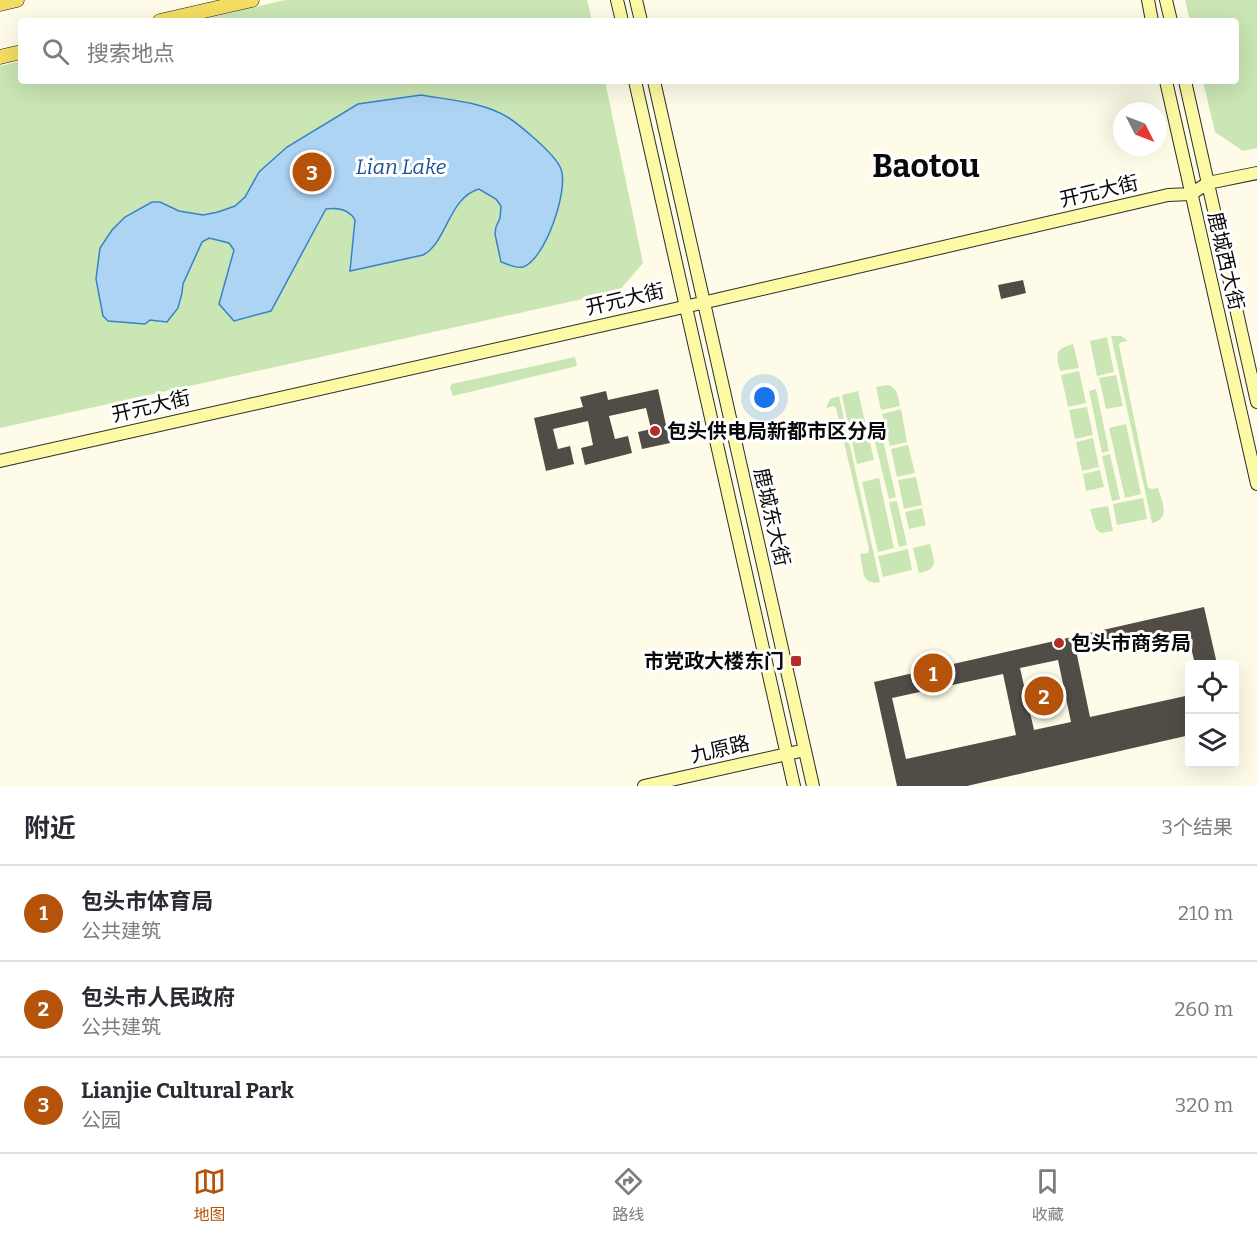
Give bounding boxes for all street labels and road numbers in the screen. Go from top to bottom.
street label: 开元大街 [1057,170,1141,212]
street label: 鹿城西大街 [1203,210,1249,312]
street label: 开元大街 [583,278,667,320]
street label: 开元大街 [109,385,193,427]
street label: 鹿城东大街 [749,466,795,568]
street label: 九原路 [688,731,752,767]

